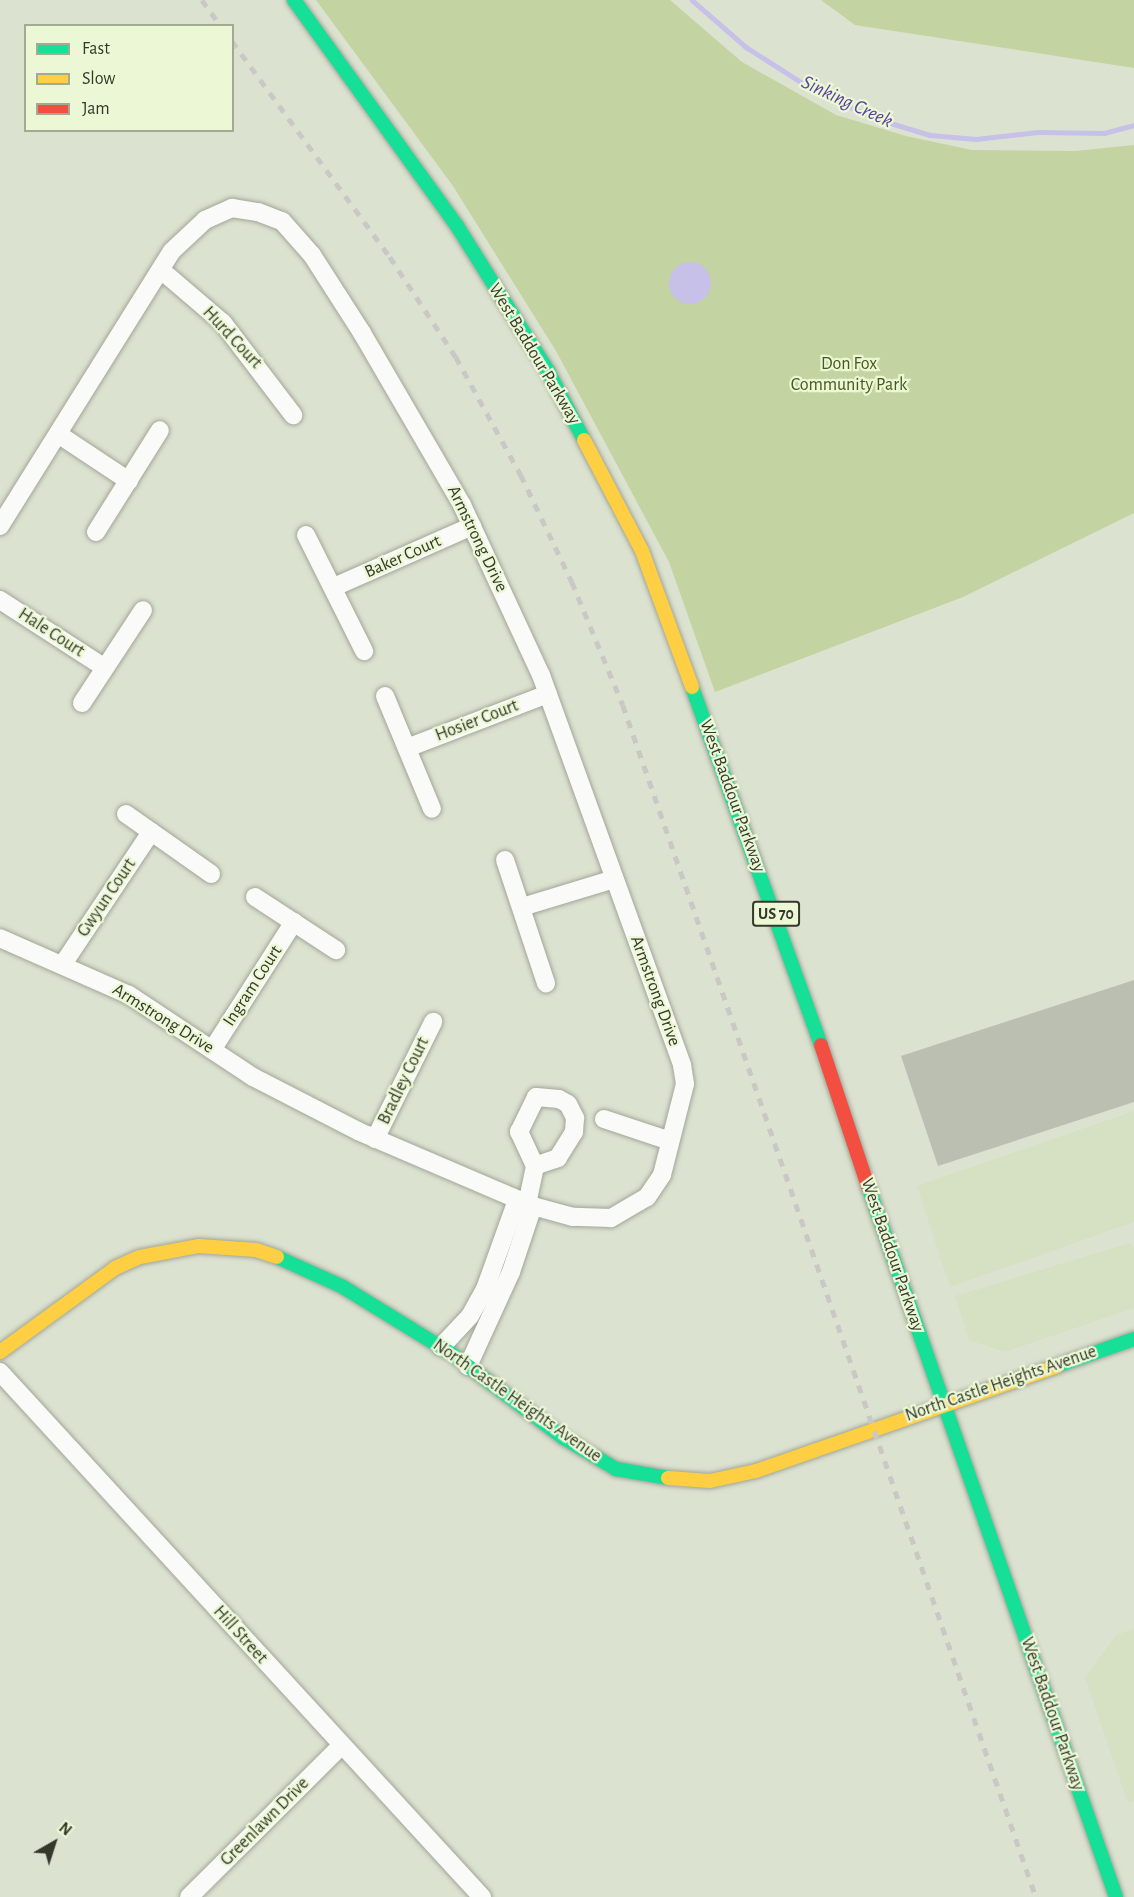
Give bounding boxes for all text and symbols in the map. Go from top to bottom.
legend [24,24,234,132]
text: Fast [82,40,110,58]
text: Slow [82,70,115,88]
water label: Sinking Creek [798,70,896,134]
text: Jam [82,100,110,118]
street label: West Baddour Parkway [483,279,585,429]
street label: Hurd Court [198,302,266,374]
park label: Don Fox Community Park [791,354,907,397]
street label: Armstrong Drive [442,482,512,596]
street label: Baker Court [361,531,445,583]
street label: Hale Court [14,604,88,662]
street label: Hosier Court [432,695,522,747]
street label: West Baddour Parkway [694,717,770,875]
street label: Gwyun Court [73,855,141,941]
road number: US 70 [752,901,800,927]
street label: Armstrong Drive [625,933,685,1049]
street label: Ingram Court [219,941,287,1031]
street label: Armstrong Drive [108,979,218,1059]
street label: Bradley Court [374,1034,434,1128]
street label: West Baddour Parkway [856,1175,928,1335]
street label: North Castle Heights Avenue [429,1335,605,1467]
street label: North Castle Heights Avenue [903,1341,1099,1427]
street label: Hill Street [208,1601,272,1669]
street label: West Baddour Parkway [1016,1634,1088,1794]
street label: Greenlawn Drive [216,1773,314,1871]
north arrow [24,1813,84,1873]
text: N [56,1819,75,1839]

